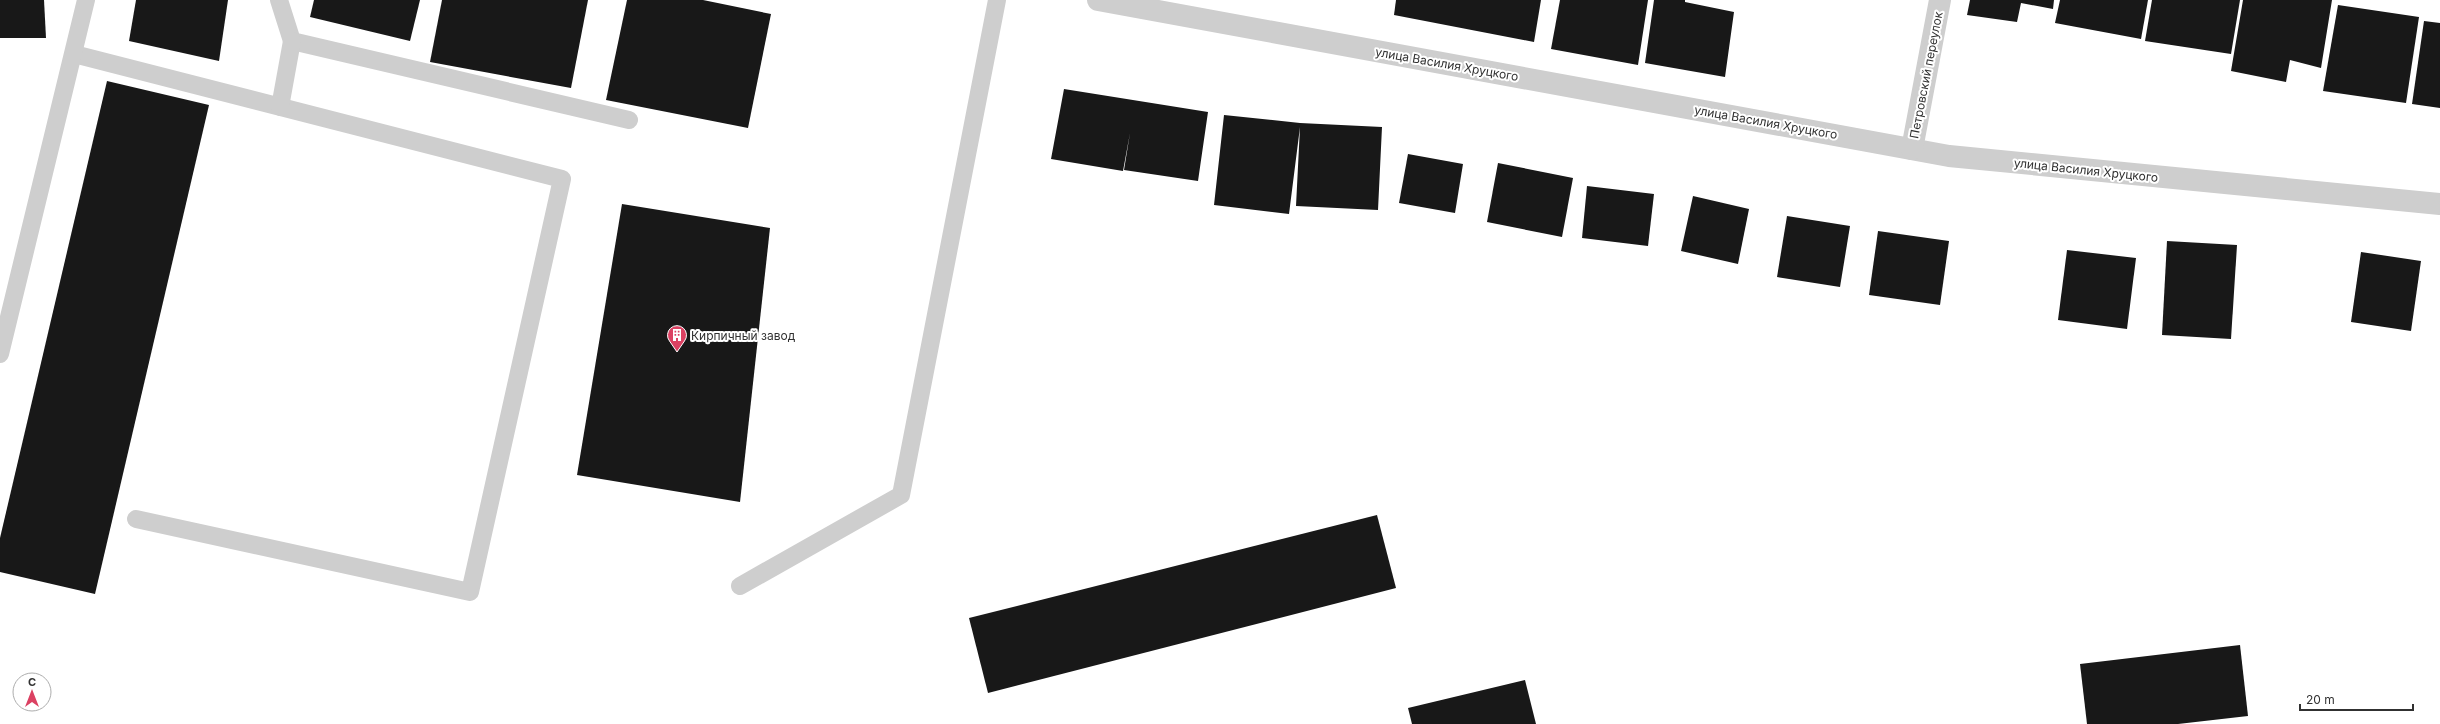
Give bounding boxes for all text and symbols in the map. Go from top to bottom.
street label: Петровский переулок [1906,10,1946,140]
street label: улица Василия Хруцкого [1374,44,1520,84]
street label: улица Василия Хруцкого [1693,102,1839,142]
street label: улица Василия Хруцкого [2013,155,2159,185]
building icon: Кирпичный завод [666,324,688,352]
place label: Кирпичный завод [691,328,796,343]
north arrow [12,672,52,712]
text: С [28,675,36,689]
scale bar [2300,686,2413,712]
text: 20 m [2306,692,2335,707]

